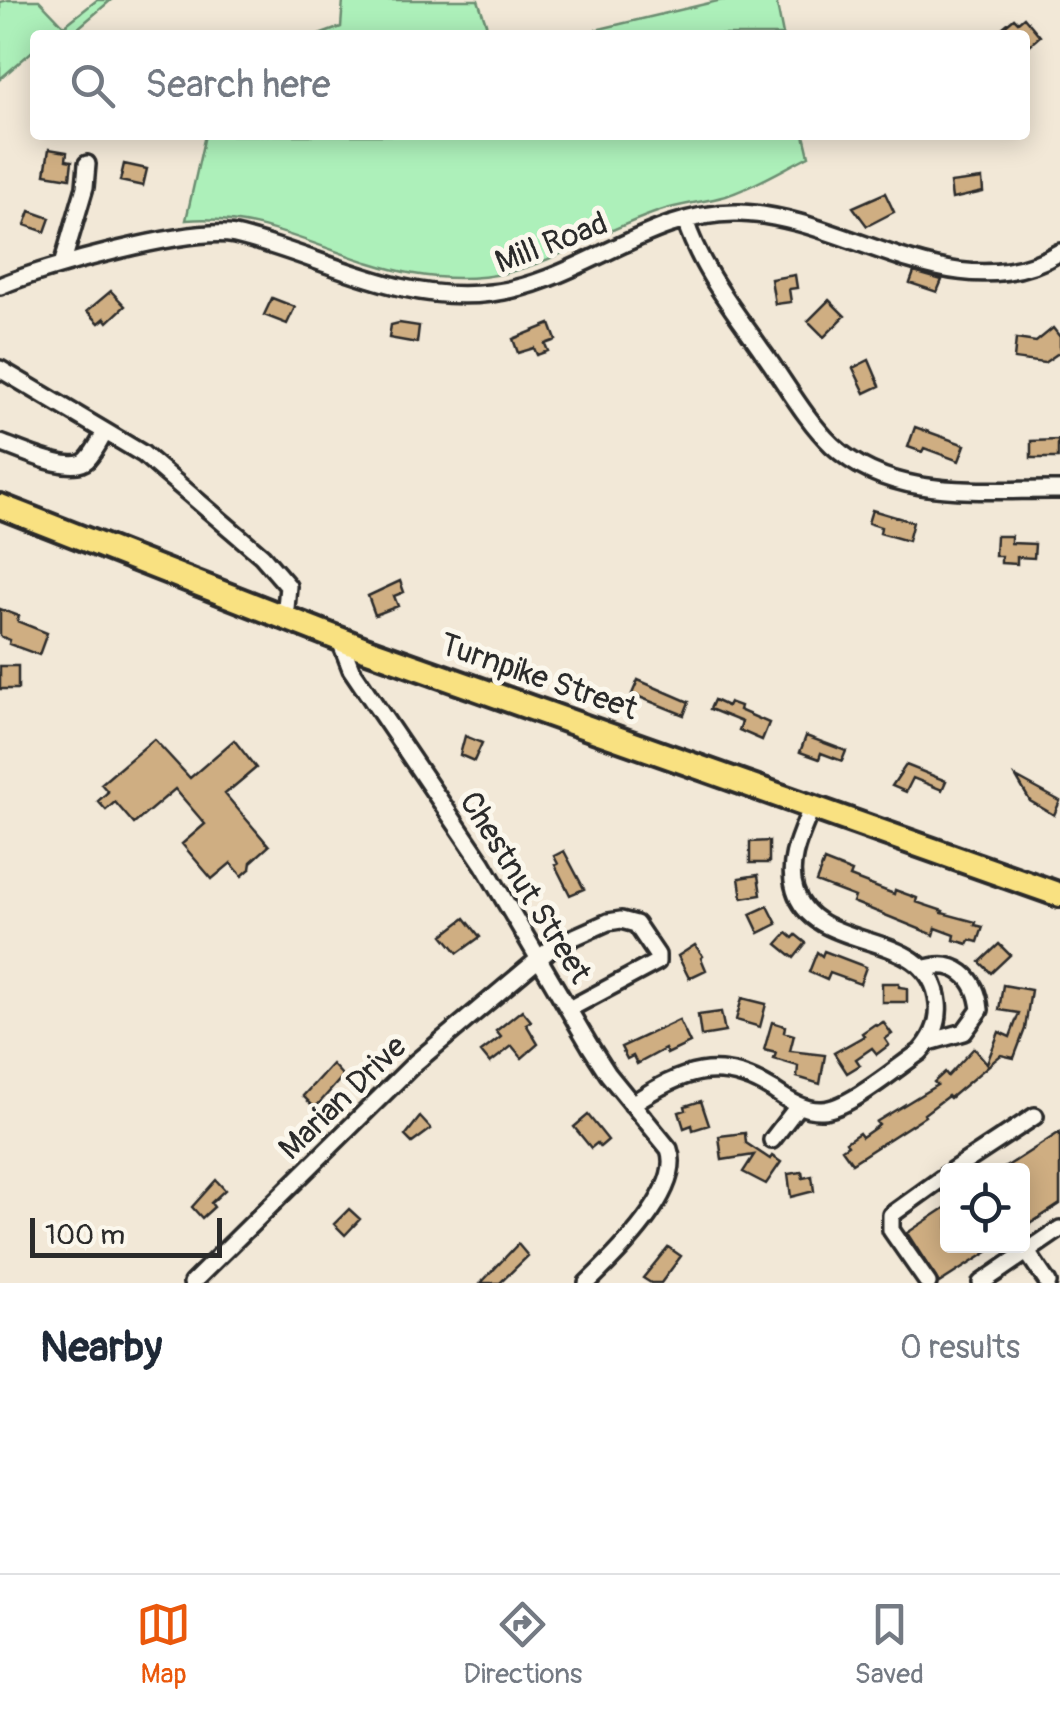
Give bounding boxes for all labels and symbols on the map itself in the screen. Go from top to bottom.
street label: Mill Road [489,203,613,283]
street label: Turnpike Street [435,624,643,729]
street label: Chestnut Street [450,784,600,991]
street label: Marian Drive [270,1027,415,1168]
scale bar [30,1213,222,1258]

